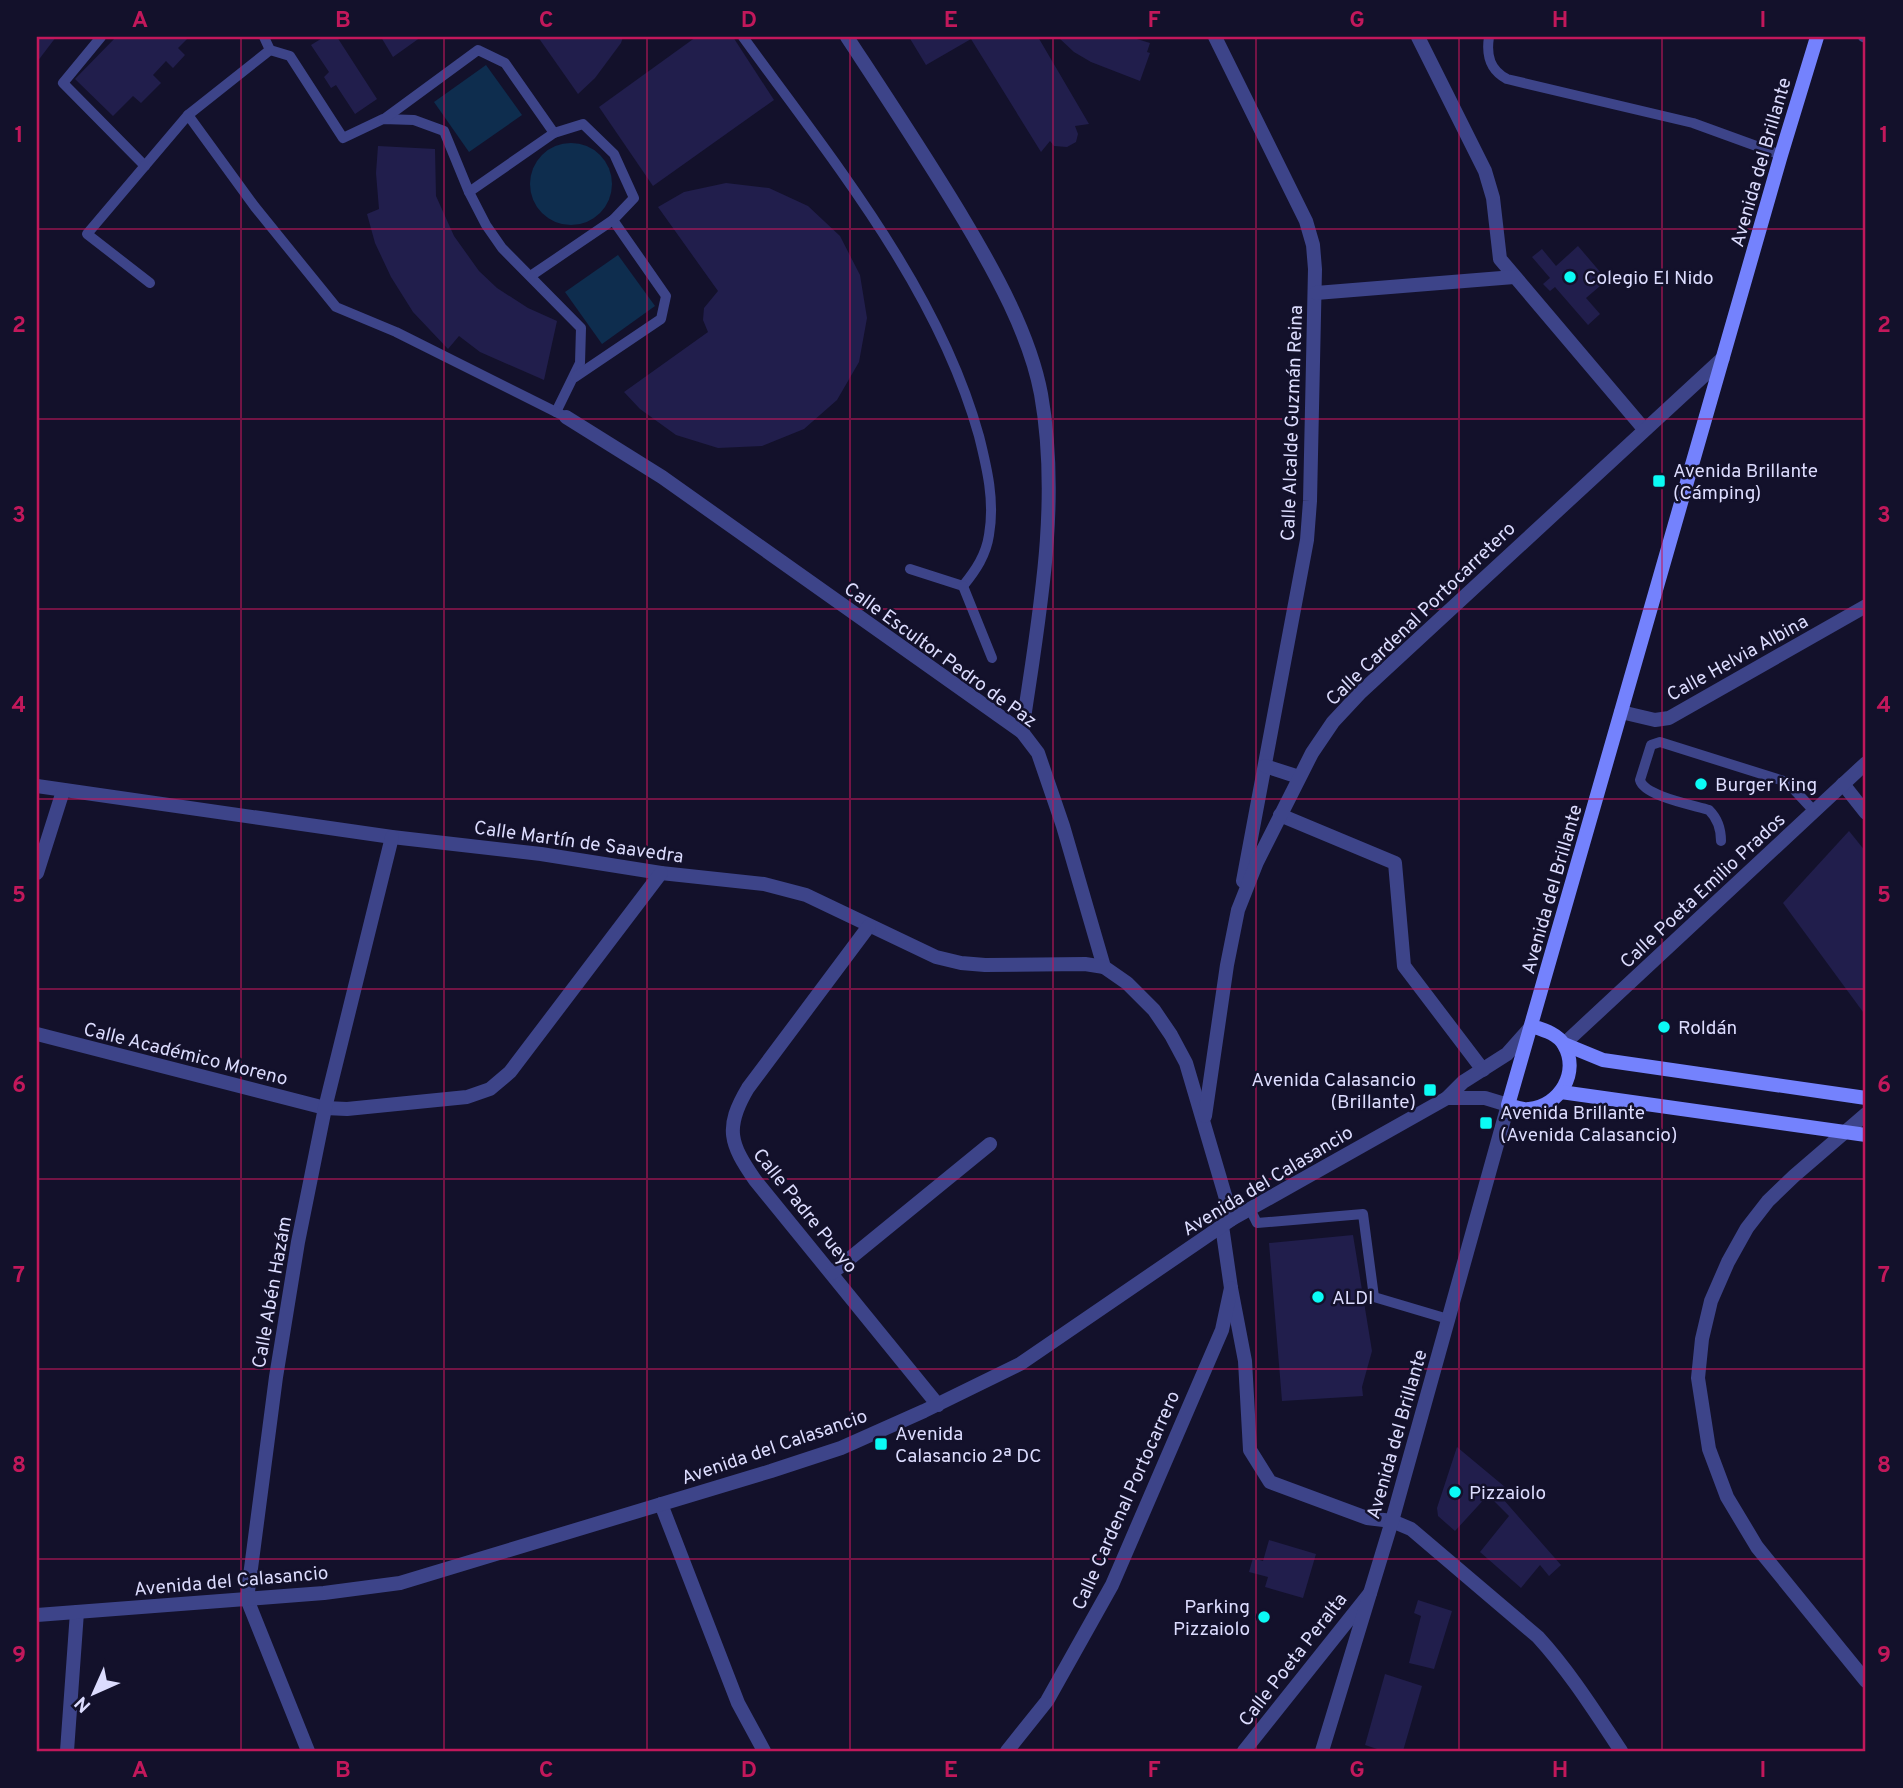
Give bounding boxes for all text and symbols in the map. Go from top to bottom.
text: A [132,7,148,36]
text: B [335,7,351,36]
text: C [539,7,553,36]
text: D [741,7,757,36]
text: E [944,7,958,36]
text: F [1147,7,1161,36]
text: G [1349,7,1365,36]
text: H [1552,7,1568,36]
text: I [1760,7,1766,36]
street label: Avenida del Brillante [1726,75,1798,250]
text: 1 [14,122,24,151]
text: 1 [1879,122,1889,151]
place label: Colegio El Nido [1584,267,1714,291]
marker: Colegio El Nido [1562,269,1578,285]
street label: Calle Alcalde Guzmán Reina [1277,305,1309,542]
text: 2 [12,312,26,341]
text: 2 [1877,312,1891,341]
place label: Avenida Brillante (Cámping) [1673,460,1818,506]
marker: Avenida Brillante (Cámping) [1651,473,1667,489]
text: 3 [12,502,26,531]
text: 3 [1877,502,1891,531]
street label: Calle Cardenal Portocarretero [1322,517,1521,711]
street label: Calle Escultor Pedro de Paz [839,577,1041,734]
street label: Calle Helvia Albina [1663,610,1813,708]
text: 4 [12,692,26,721]
text: 4 [1877,692,1891,721]
place label: Burger King [1715,774,1817,798]
marker: Burger King [1693,776,1709,792]
street label: Avenida del Brillante [1517,802,1589,977]
street label: Calle Poeta Emilio Prados [1616,808,1791,974]
street label: Calle Martín de Saavedra [472,816,685,870]
text: 5 [12,882,26,911]
text: 5 [1877,882,1891,911]
place label: Roldán [1678,1017,1737,1041]
street label: Calle Académico Moreno [81,1018,290,1092]
marker: Roldán [1656,1019,1672,1035]
place label: Avenida Calasancio (Brillante) [1251,1069,1416,1115]
text: 6 [12,1072,26,1101]
text: 6 [1877,1072,1891,1101]
marker: Avenida Calasancio (Brillante) [1422,1082,1438,1098]
place label: Avenida Brillante (Avenida Calasancio) [1500,1102,1677,1148]
marker: Avenida Brillante (Avenida Calasancio) [1478,1115,1494,1131]
street label: Avenida del Calasancio [1178,1121,1358,1242]
street label: Calle Padre Pueyo [747,1144,862,1279]
street label: Calle Abén Hazám [248,1215,298,1370]
text: 7 [13,1262,25,1291]
text: 7 [1878,1262,1890,1291]
place label: ALDI [1332,1287,1373,1311]
marker: ALDI [1310,1289,1326,1305]
street label: Avenida del Brillante [1362,1347,1434,1522]
street label: Calle Cardenal Portocarrero [1068,1387,1186,1614]
street label: Avenida del Calasancio [678,1405,871,1491]
place label: Avenida Calasancio 2ª DC [895,1423,1042,1469]
marker: Avenida Calasancio 2ª DC [873,1436,889,1452]
text: 8 [12,1452,26,1481]
text: 8 [1877,1452,1891,1481]
place label: Pizzaiolo [1469,1482,1546,1506]
marker: Pizzaiolo [1447,1484,1463,1500]
street label: Avenida del Calasancio [133,1562,329,1602]
street label: Calle Poeta Peralta [1234,1589,1353,1732]
place label: Parking Pizzaiolo [1173,1596,1250,1642]
marker: Parking Pizzaiolo [1256,1609,1272,1625]
text: 9 [12,1642,26,1671]
text: 9 [1877,1642,1891,1671]
north arrow [60,1658,130,1728]
text: N [70,1690,97,1717]
text: A [132,1757,148,1786]
text: B [335,1757,351,1786]
text: C [539,1757,553,1786]
text: D [741,1757,757,1786]
text: E [944,1757,958,1786]
text: F [1147,1757,1161,1786]
text: G [1349,1757,1365,1786]
text: H [1552,1757,1568,1786]
text: I [1760,1757,1766,1786]

